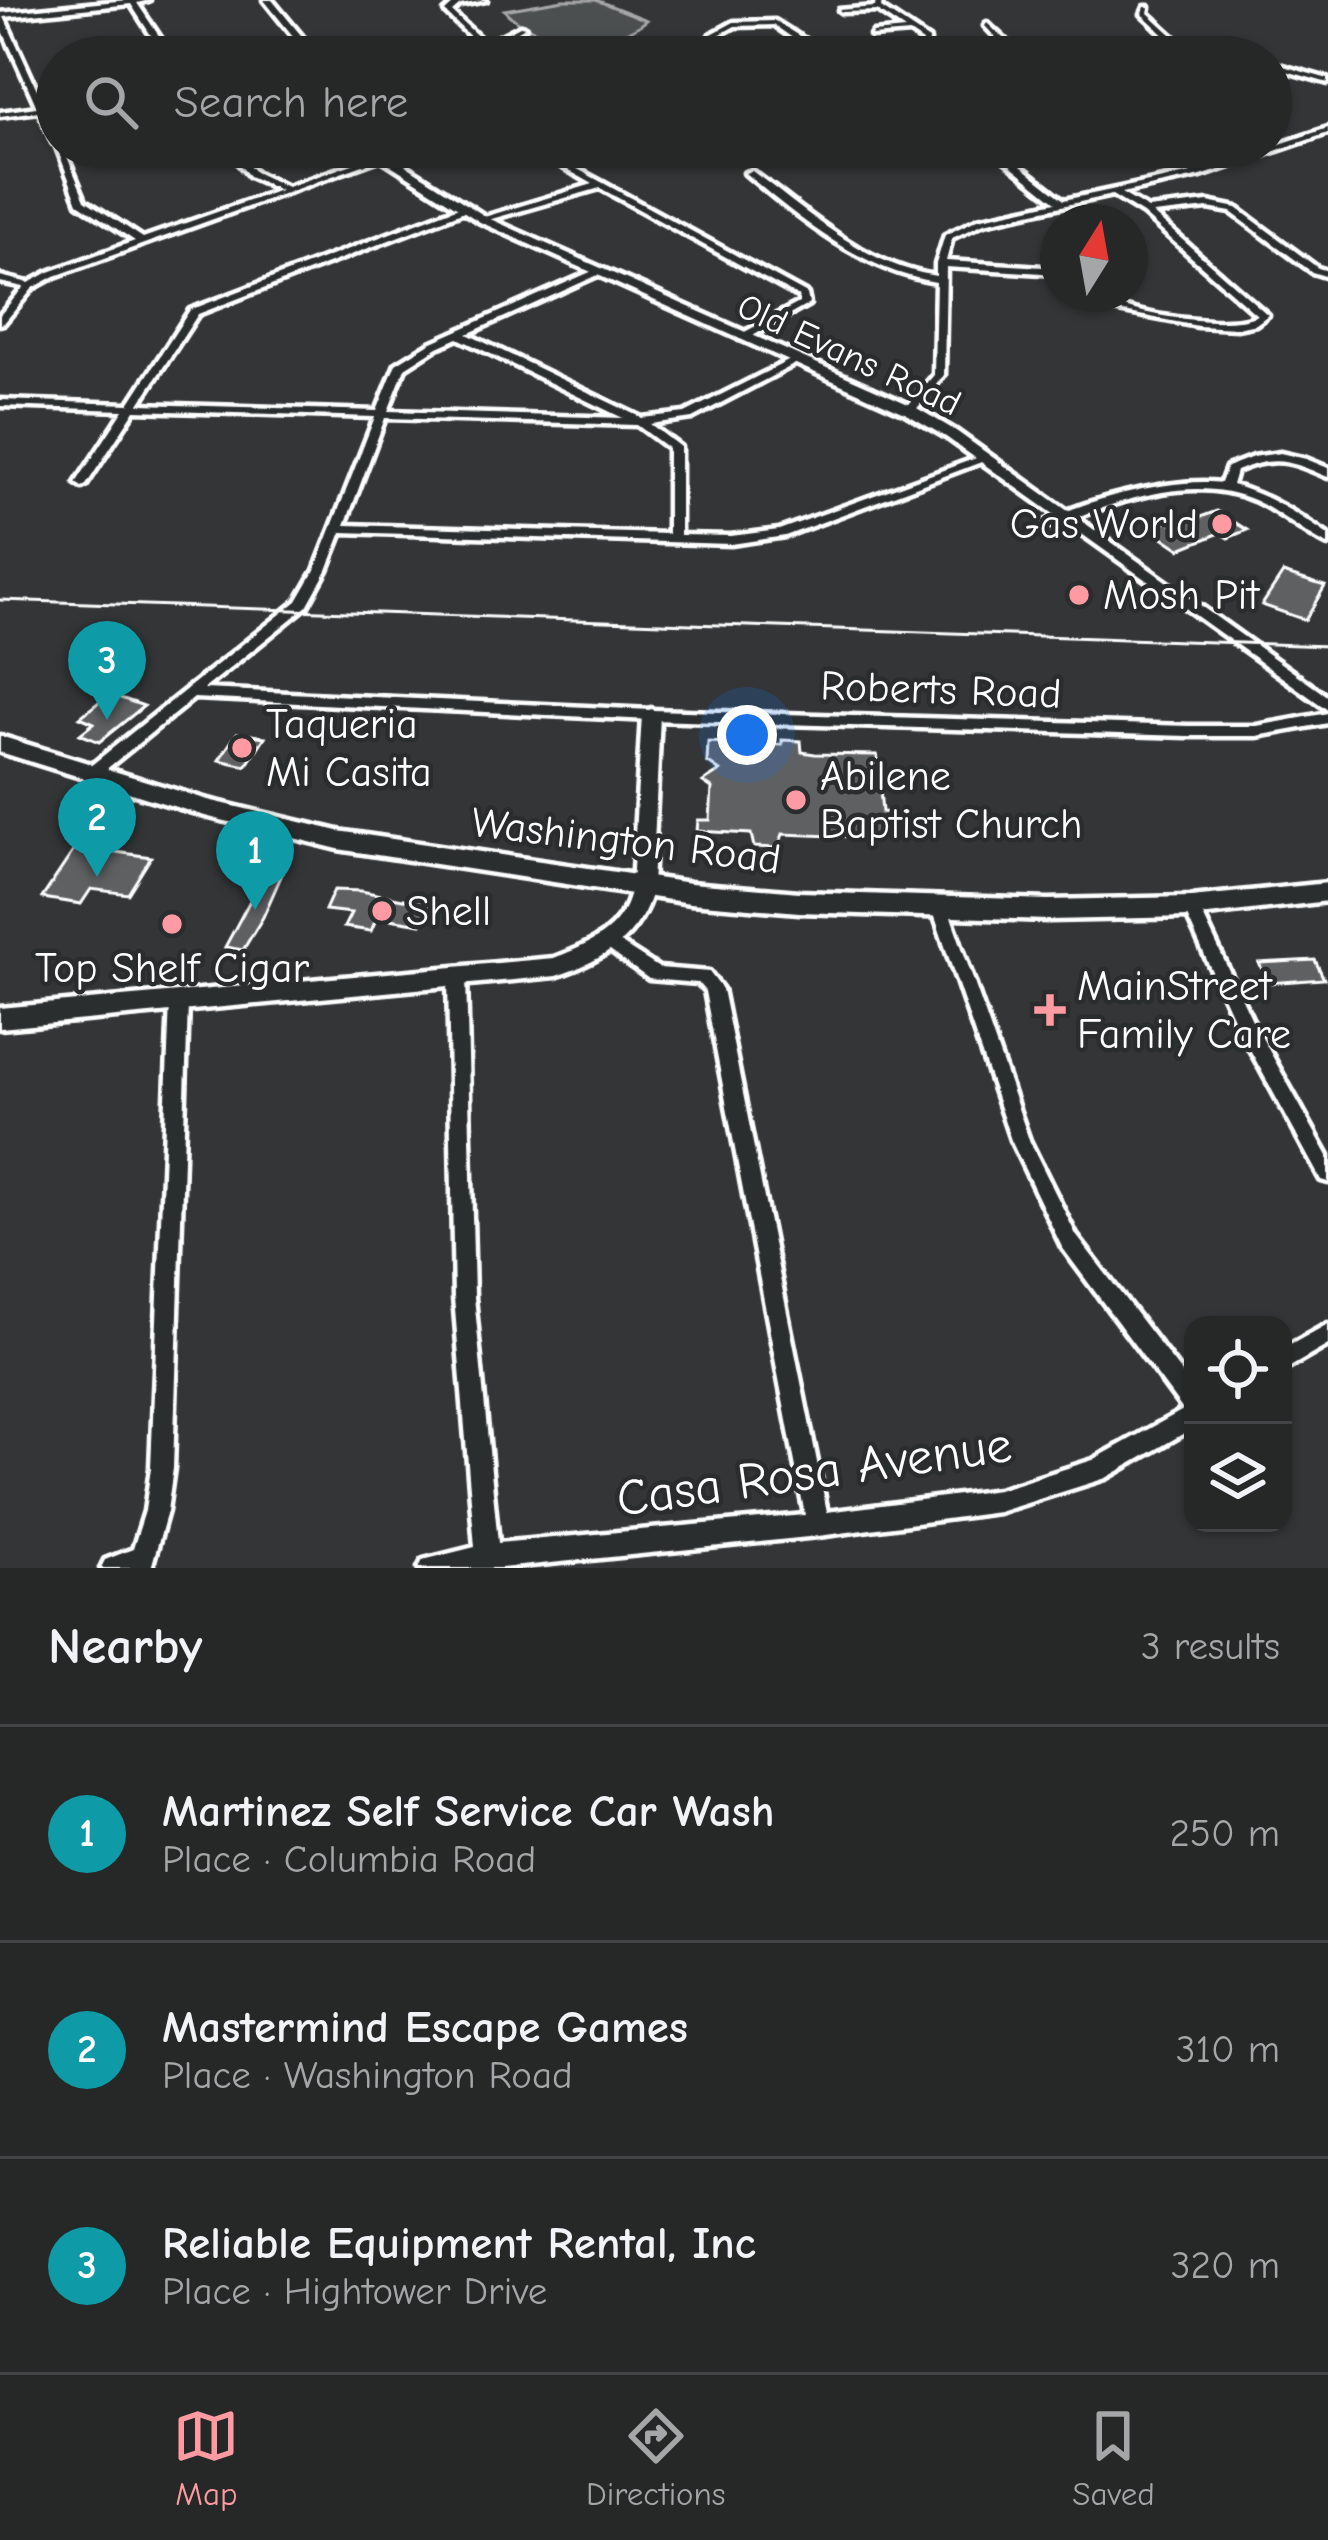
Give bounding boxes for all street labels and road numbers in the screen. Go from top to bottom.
street label: Old Evans Road [731,285,967,425]
street label: Roberts Road [820,661,1062,719]
street label: Washington Road [469,798,783,884]
street label: Casa Rosa Avenue [613,1415,1015,1529]

